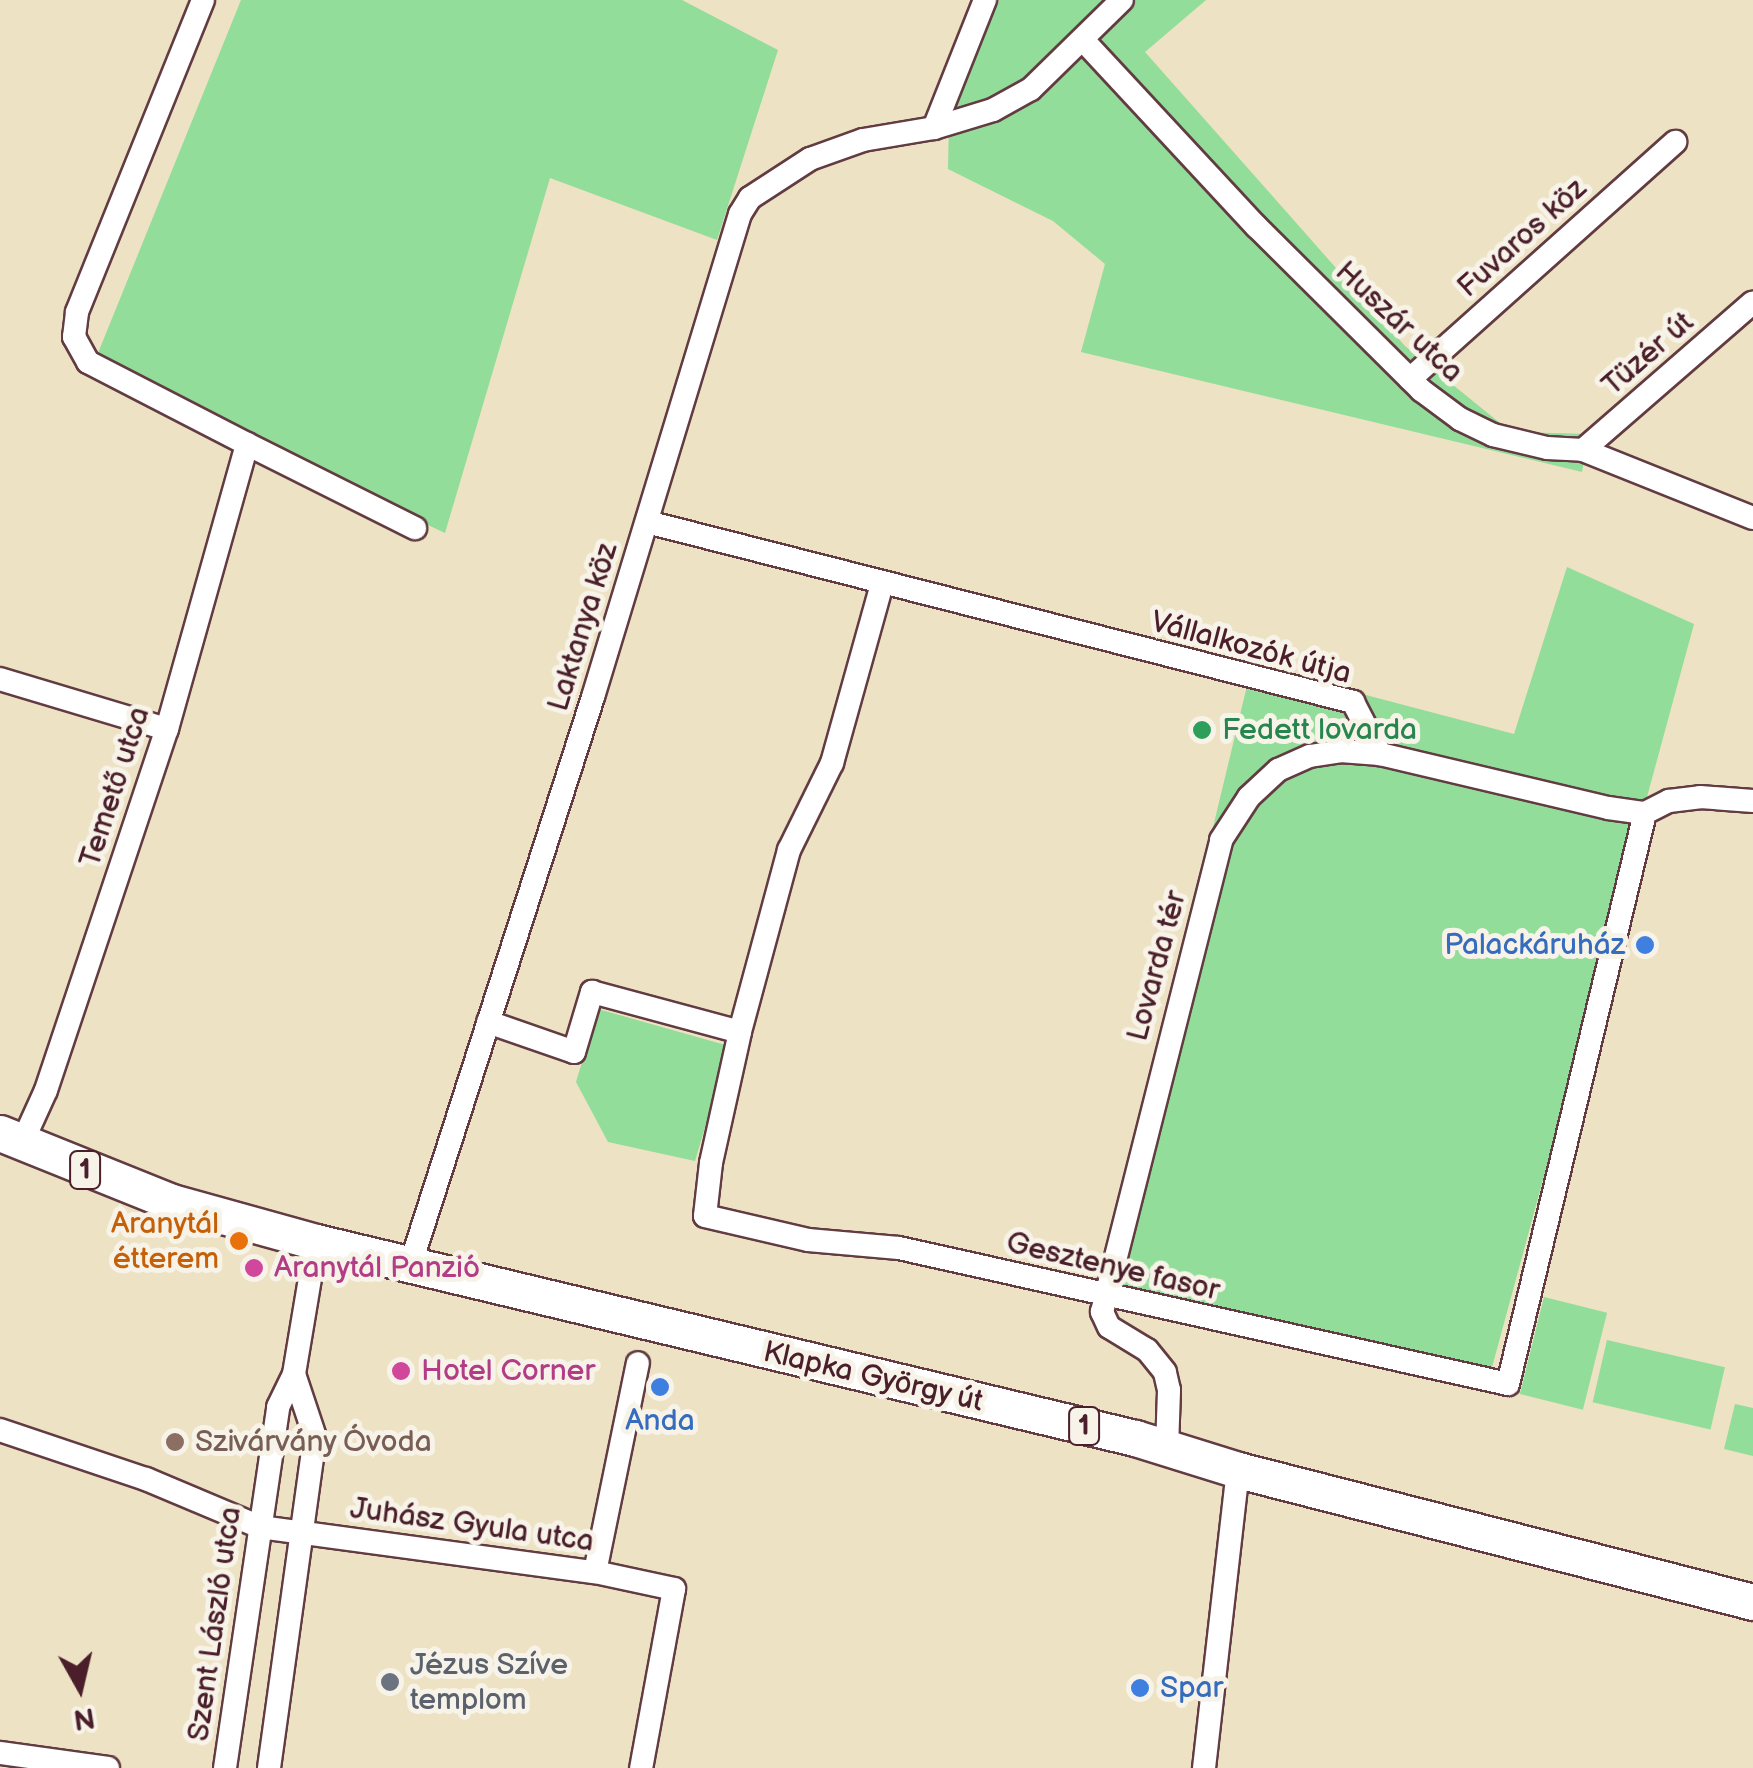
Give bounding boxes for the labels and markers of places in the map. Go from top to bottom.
place label: Fedett lovarda [1222,712,1417,748]
marker: Fedett lovarda [1191,719,1213,741]
place label: Palackáruház [1444,927,1625,963]
marker: Palackáruház [1634,934,1656,956]
place label: Aranytál étterem [111,1206,219,1276]
marker: Aranytál étterem [228,1230,250,1252]
place label: Aranytál Panzió [274,1250,480,1286]
marker: Aranytál Panzió [243,1257,265,1279]
place label: Hotel Corner [421,1353,595,1389]
marker: Hotel Corner [390,1360,412,1382]
marker: Anda [649,1376,671,1398]
place label: Anda [625,1403,695,1439]
place label: Szivárvány Óvoda [195,1424,434,1460]
marker: Szivárvány Óvoda [164,1431,186,1453]
place label: Jézus Szíve templom [410,1647,569,1718]
place label: Spar [1160,1670,1223,1706]
marker: Jézus Szíve templom [379,1671,401,1693]
marker: Spar [1129,1677,1151,1699]

